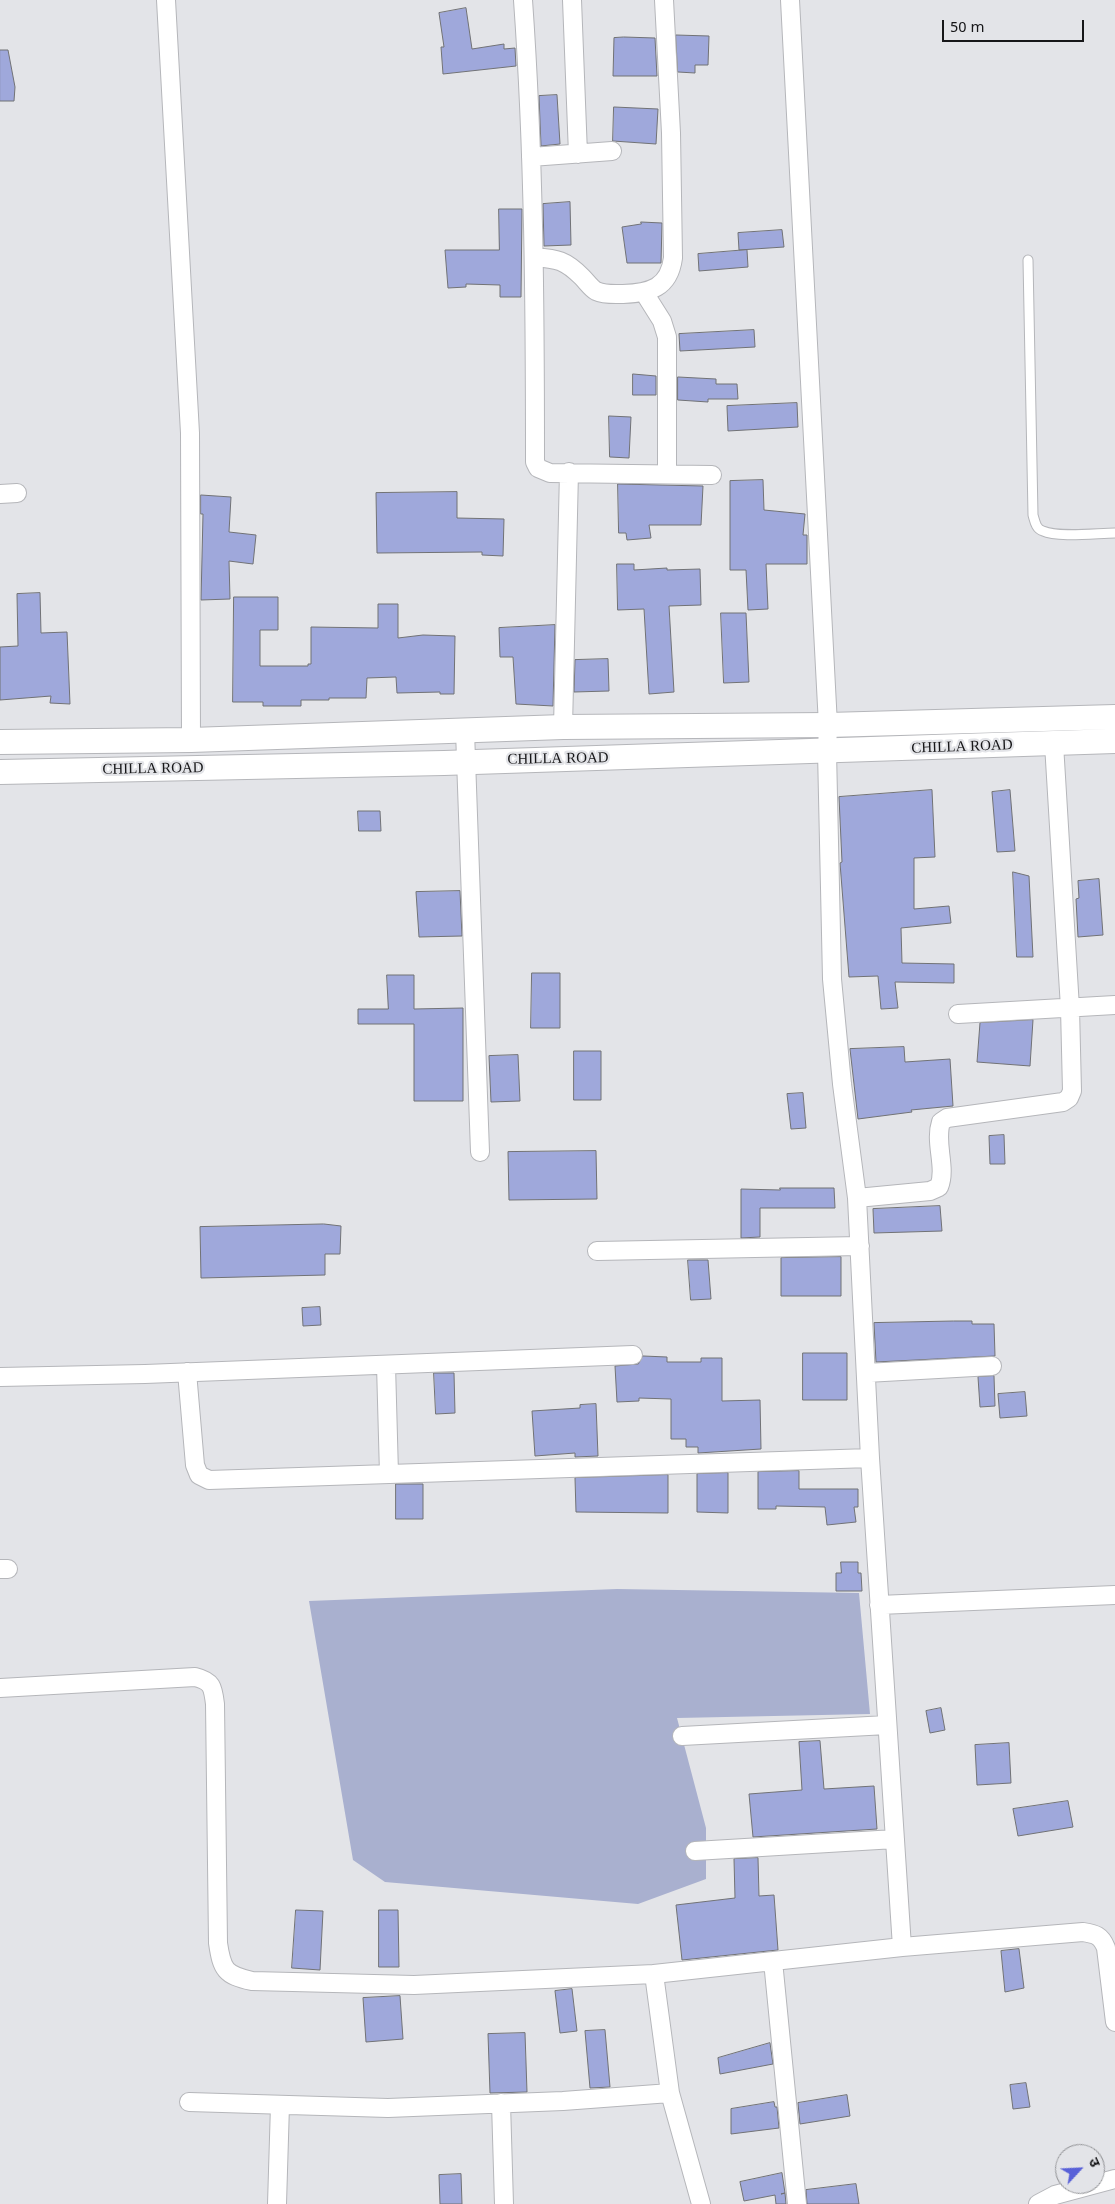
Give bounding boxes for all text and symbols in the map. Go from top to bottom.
scale bar [945,10,1088,42]
text: 50 m [950,19,984,38]
street label: CHILLA ROAD [914,736,1010,758]
street label: CHILLA ROAD [510,749,606,769]
street label: CHILLA ROAD [105,759,201,779]
north arrow [1055,2144,1105,2194]
text: उ [1083,2155,1103,2171]

